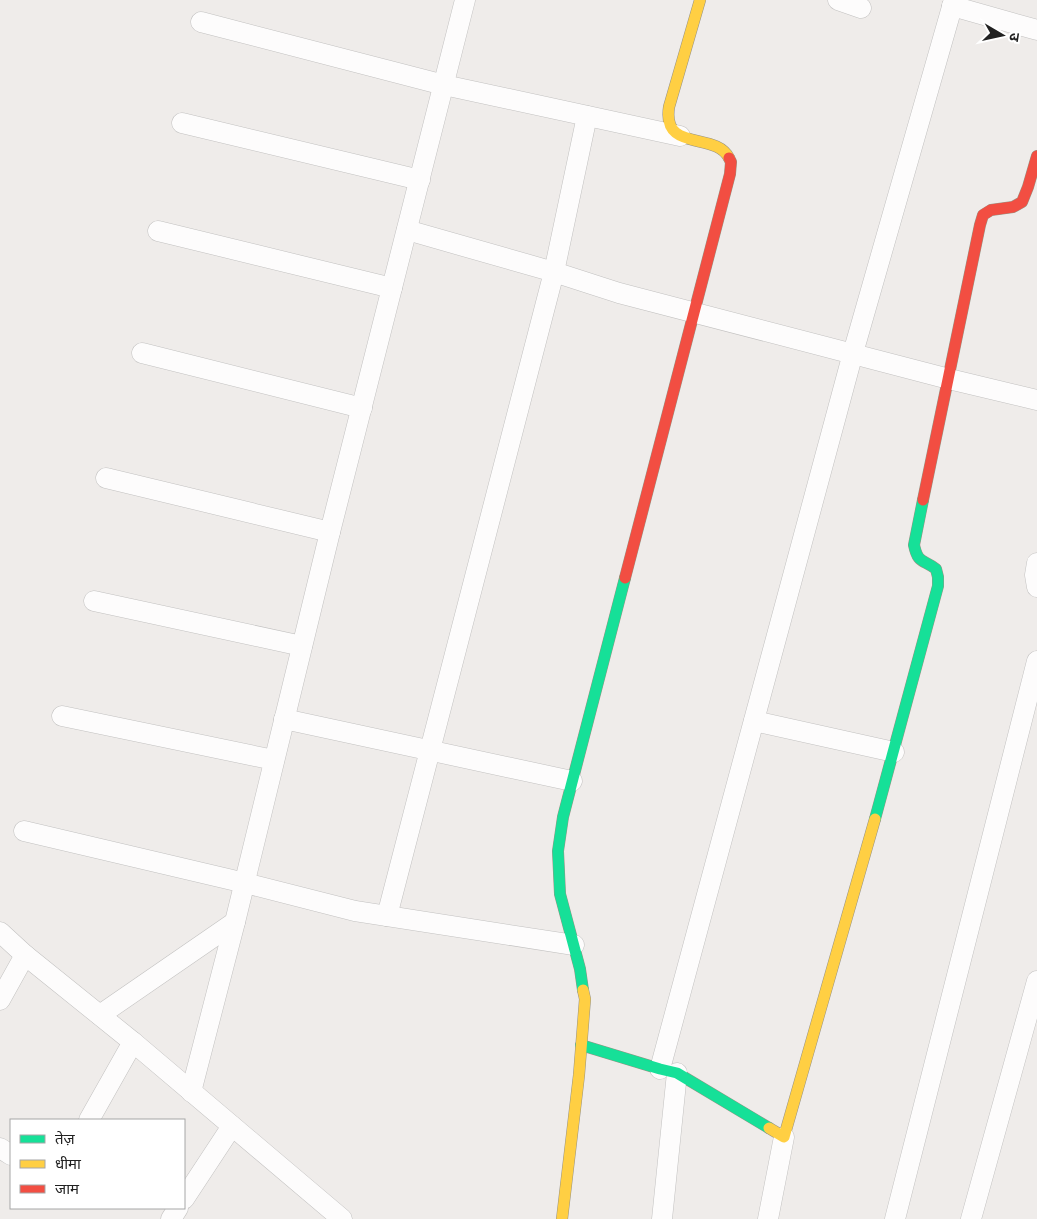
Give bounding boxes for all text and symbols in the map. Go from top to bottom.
north arrow [977,10,1027,60]
text: उ [1006,32,1024,43]
legend [10,1119,185,1209]
text: तेज़ [55,1129,76,1147]
text: धीमा [55,1154,82,1172]
text: जाम [55,1179,80,1197]

